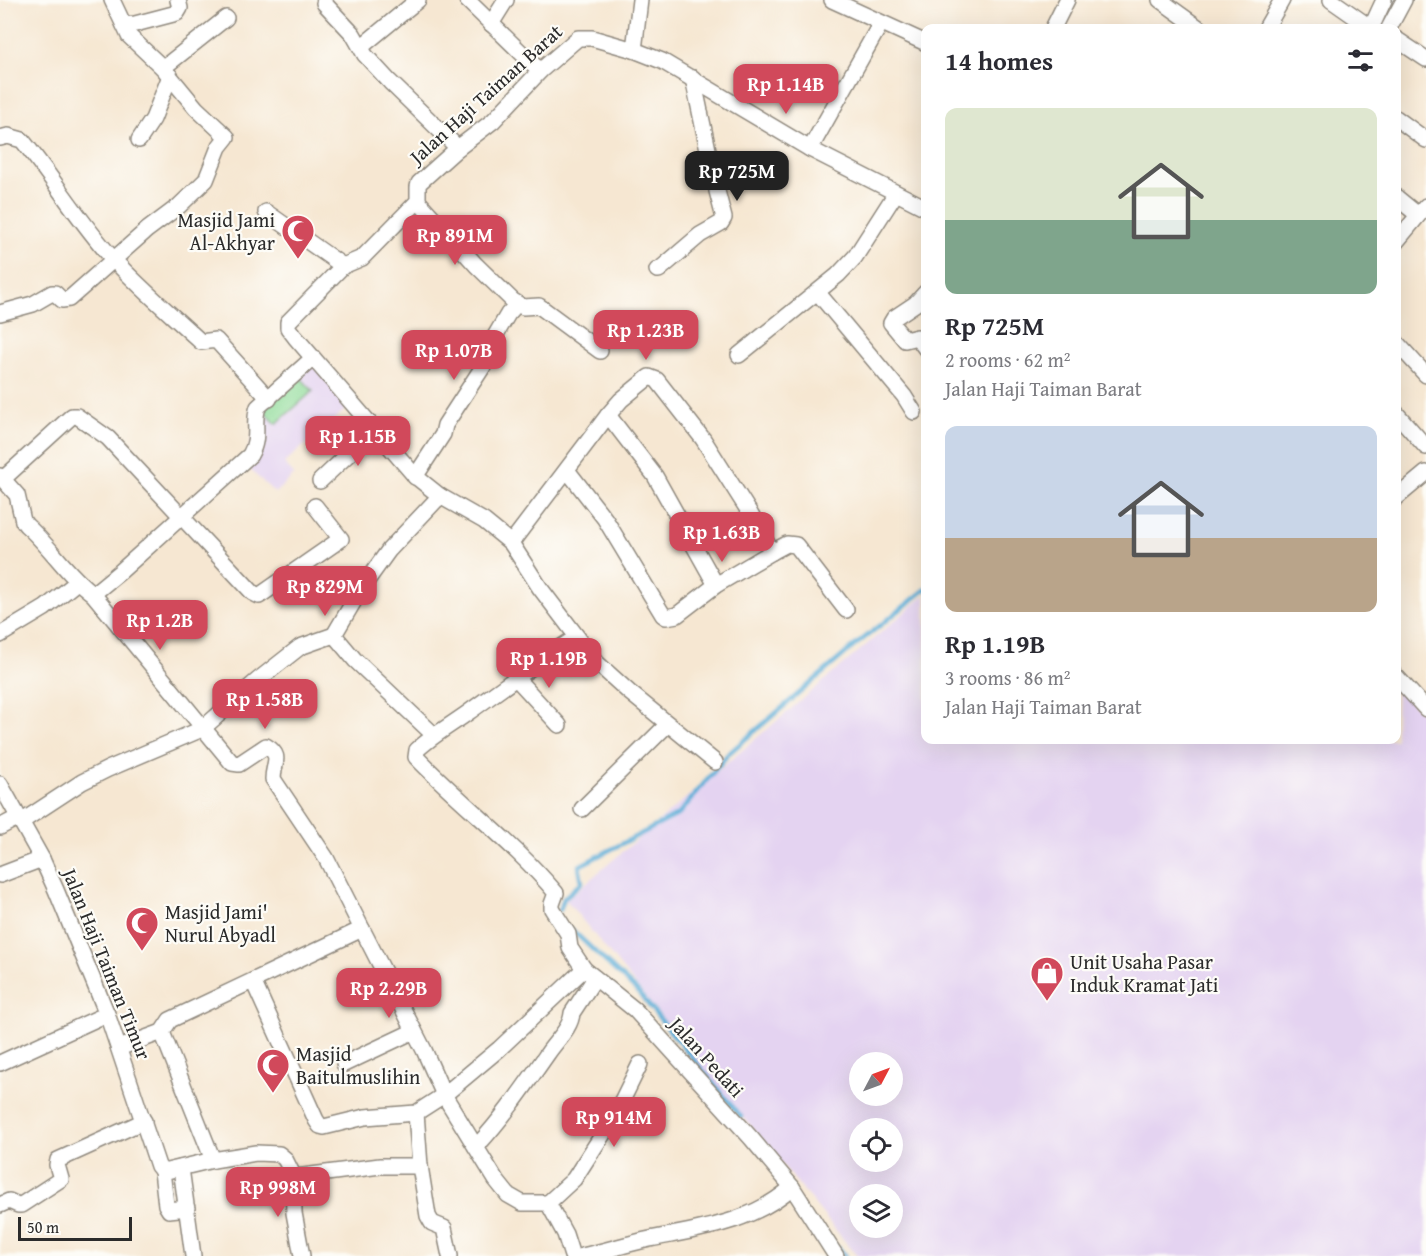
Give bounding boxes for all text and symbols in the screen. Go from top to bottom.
street label: Jalan Haji Taiman Barat [401,17,569,172]
text: 14 homes [945,41,1053,80]
icon: filters [1344,44,1377,77]
pin: Rp 1.14B [724,64,848,115]
text: Rp 1.14B [747,69,825,98]
icon: home [1107,147,1215,255]
pin: Rp 725M [682,151,792,202]
text: Rp 725M [699,156,775,185]
place label: Masjid Jami Al-Akhyar [177,205,275,257]
mosque icon: Masjid Jami Al-Akhyar [280,213,316,260]
pin: Rp 891M [400,215,510,266]
text: Rp 891M [417,220,493,249]
text: Rp 725M [945,306,1044,345]
pin: Rp 1.23B [584,310,708,361]
text: Rp 1.23B [607,315,685,344]
pin: Rp 1.07B [392,330,516,381]
text: Rp 1.07B [415,335,493,364]
text: 2 rooms · 62 m² [945,345,1071,374]
text: Jalan Haji Taiman Barat [945,374,1142,403]
pin: Rp 1.15B [296,416,420,467]
text: Rp 1.15B [319,421,397,450]
icon: home [1107,465,1215,573]
pin: Rp 1.63B [660,512,784,563]
text: Rp 1.63B [683,517,761,546]
pin: Rp 829M [270,566,380,617]
text: Rp 829M [287,571,363,600]
pin: Rp 1.2B [105,600,215,651]
text: Rp 1.2B [127,605,193,634]
text: Rp 1.19B [945,624,1045,663]
pin: Rp 1.19B [487,638,611,689]
text: Rp 1.19B [510,643,588,672]
text: 3 rooms · 86 m² [945,663,1071,692]
pin: Rp 1.58B [203,679,327,730]
text: Rp 1.58B [226,684,304,713]
text: Jalan Haji Taiman Barat [945,692,1142,721]
street label: Jalan Haji Taiman Timur [55,861,159,1064]
place label: Masjid Jami' Nurul Abyadl [165,897,276,949]
mosque icon: Masjid Jami' Nurul Abyadl [124,905,160,952]
place label: Unit Usaha Pasar Induk Kramat Jati [1070,947,1219,999]
shop icon: Unit Usaha Pasar Induk Kramat Jati [1029,955,1065,1002]
pin: Rp 2.29B [327,968,451,1019]
text: Rp 2.29B [350,973,428,1002]
street label: Jalan Pedati [661,1008,752,1104]
place label: Masjid Baitulmuslihin [296,1039,420,1091]
mosque icon: Masjid Baitulmuslihin [255,1047,291,1094]
north arrow [849,1052,903,1106]
map controls [849,1052,903,1238]
pin: Rp 914M [559,1097,669,1148]
text: Rp 914M [576,1102,652,1131]
button: locate [849,1118,903,1172]
pin: Rp 998M [223,1167,333,1218]
text: Rp 998M [240,1172,316,1201]
button: layers [849,1184,903,1238]
scale bar [18,1214,132,1242]
text: 50 m [27,1215,59,1239]

